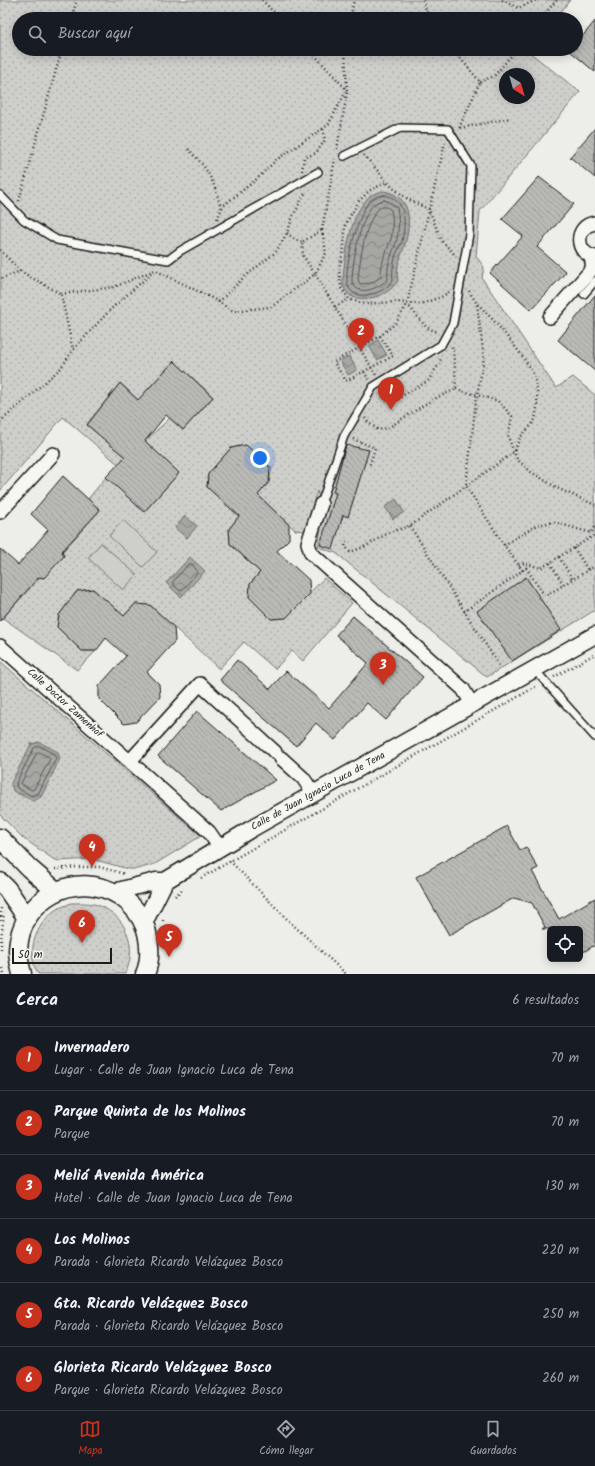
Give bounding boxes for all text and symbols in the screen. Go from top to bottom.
search box [12,12,583,56]
text: Buscar aquí [58,22,131,46]
icon: search [26,23,48,45]
north arrow [499,68,535,104]
pin: 2 [348,318,374,351]
pin: 1 [378,377,404,410]
your location [250,448,270,468]
pin: 3 [370,652,396,685]
street label: Calle Doctor Zamenhof [23,664,108,742]
street label: Calle de Juan Ignacio Luca de Tena [248,747,388,835]
pin: 4 [79,834,105,867]
pin: 6 [69,910,95,943]
pin: 5 [156,924,182,957]
map controls [547,926,583,962]
button: locate [547,926,583,962]
scale bar [12,946,112,965]
text: 50 m [18,946,43,964]
text: Cerca [16,987,58,1014]
text: 6 resultados [512,990,579,1011]
text: Invernadero [54,1036,130,1060]
text: 1 [27,1048,31,1069]
text: 70 m [551,1048,579,1069]
text: Lugar · Calle de Juan Ignacio Luca de Tena [54,1060,294,1081]
text: Parque Quinta de los Molinos [54,1100,246,1124]
text: 2 [25,1112,33,1133]
text: 70 m [551,1112,579,1133]
text: Parque [54,1124,90,1145]
text: Meliá Avenida América [54,1164,204,1188]
text: 3 [25,1176,33,1197]
text: 130 m [545,1176,579,1197]
text: Hotel · Calle de Juan Ignacio Luca de Tena [54,1188,293,1209]
text: Los Molinos [54,1228,130,1252]
text: 4 [25,1240,33,1261]
text: 220 m [542,1240,579,1261]
text: Parada · Glorieta Ricardo Velázquez Bosco [54,1252,283,1273]
text: Gta. Ricardo Velázquez Bosco [54,1292,248,1316]
text: 5 [26,1304,32,1325]
text: 250 m [542,1304,579,1325]
text: Parada · Glorieta Ricardo Velázquez Bosco [54,1316,283,1337]
text: Glorieta Ricardo Velázquez Bosco [54,1356,272,1380]
text: 6 [25,1368,33,1389]
text: 260 m [542,1368,579,1389]
text: Parque · Glorieta Ricardo Velázquez Bosco [54,1380,283,1401]
tab: Mapa [78,1418,103,1460]
tab: Cómo llegar [259,1418,313,1460]
tab: Guardados [470,1418,517,1460]

